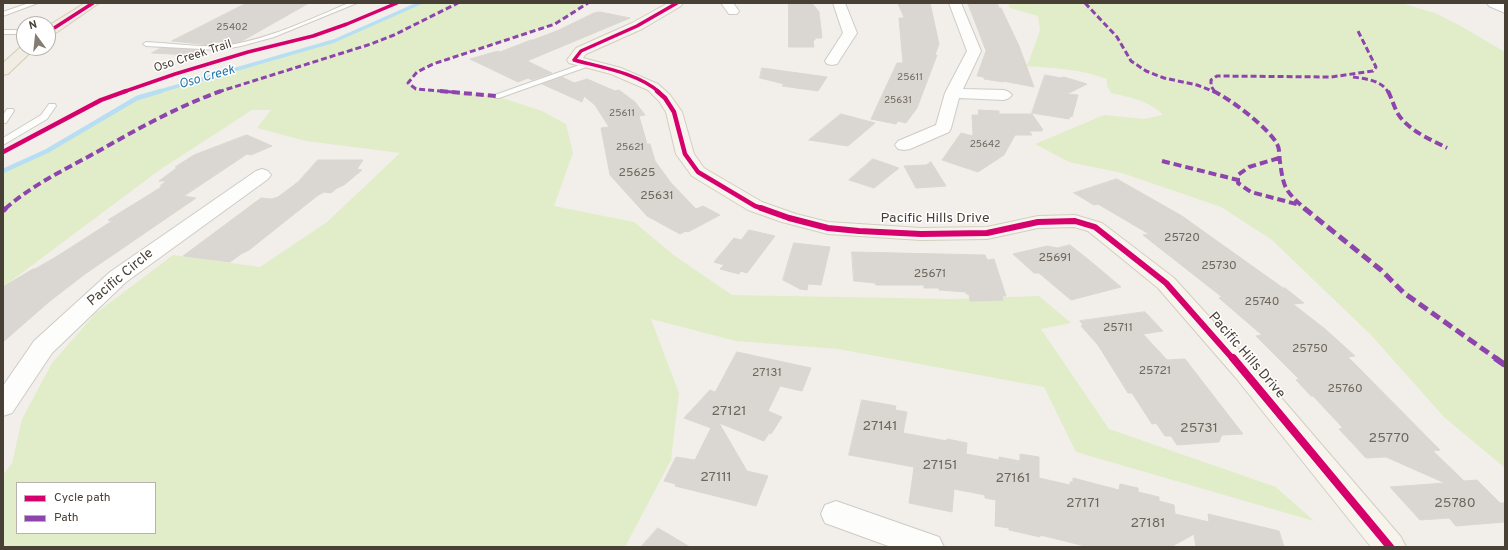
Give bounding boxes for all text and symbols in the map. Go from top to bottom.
north arrow [16,16,56,56]
text: N [28,18,39,33]
house number: 25402 [216,22,248,34]
street label: Oso Creek Trail [152,38,234,76]
water label: Oso Creek [177,63,237,93]
house number: 25611 [897,72,923,84]
house number: 25631 [884,95,912,107]
house number: 25611 [609,108,635,120]
house number: 25642 [970,139,1000,151]
house number: 25621 [616,142,644,154]
house number: 25625 [619,167,655,181]
house number: 25631 [640,190,674,204]
street label: Pacific Hills Drive [881,211,989,227]
house number: 25720 [1164,232,1200,246]
street label: Pacific Circle [85,246,157,310]
house number: 25691 [1038,252,1072,266]
house number: 25730 [1201,260,1237,274]
house number: 25671 [914,268,946,282]
house number: 25740 [1245,296,1279,310]
street label: Pacific Hills Drive [1204,309,1288,403]
house number: 25711 [1103,322,1133,336]
house number: 25750 [1292,343,1328,357]
house number: 25721 [1139,365,1171,379]
house number: 27131 [752,367,782,381]
house number: 25760 [1327,383,1363,397]
house number: 27121 [712,404,746,420]
house number: 27141 [863,419,897,435]
house number: 25731 [1180,421,1218,437]
house number: 25770 [1369,431,1409,447]
house number: 27151 [922,458,958,474]
house number: 27111 [700,470,732,486]
house number: 27161 [996,471,1030,487]
legend [16,482,156,534]
text: Cycle path [54,490,111,506]
house number: 27171 [1066,496,1100,512]
house number: 25780 [1434,496,1476,512]
text: Path [54,510,79,526]
house number: 27181 [1131,516,1165,532]

